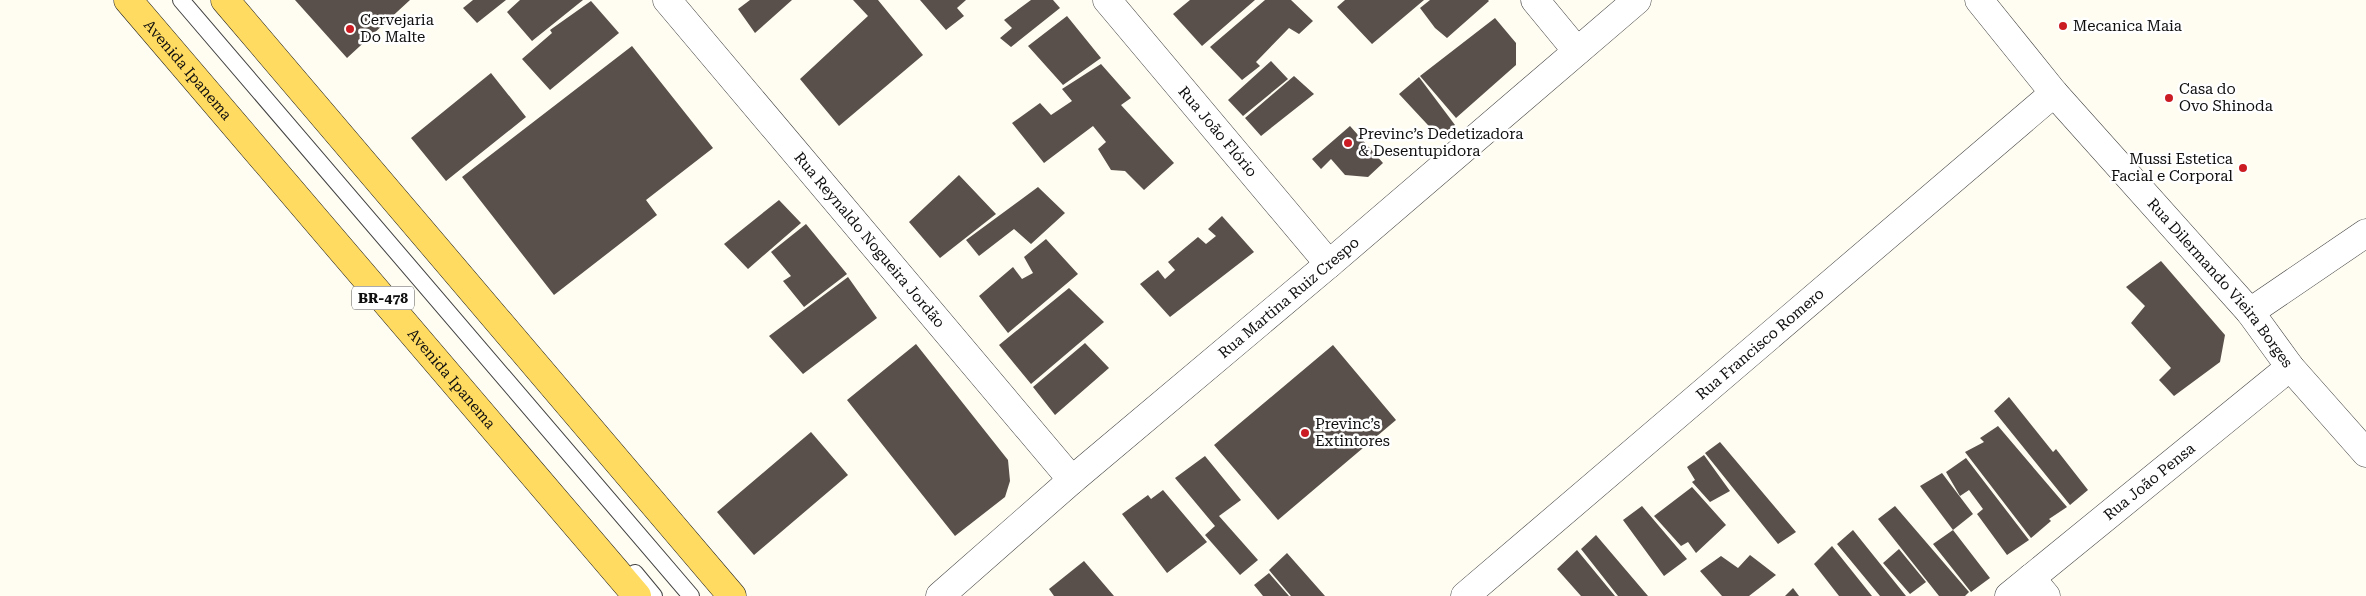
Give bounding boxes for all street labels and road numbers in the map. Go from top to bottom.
street label: Avenida Ipanema [140,16,235,124]
street label: Rua João Flório [1174,83,1261,181]
street label: Rua Reynaldo Nogueira Jordão [790,149,949,331]
street label: Rua Dilermando Vieira Borges [2144,195,2297,371]
street label: Rua Martina Ruiz Crespo [1215,233,1363,362]
street label: Rua Francisco Romero [1692,284,1828,404]
road number: BR-478 [352,286,414,310]
street label: Avenida Ipanema [404,325,499,432]
street label: Rua João Pensa [2100,439,2199,524]

